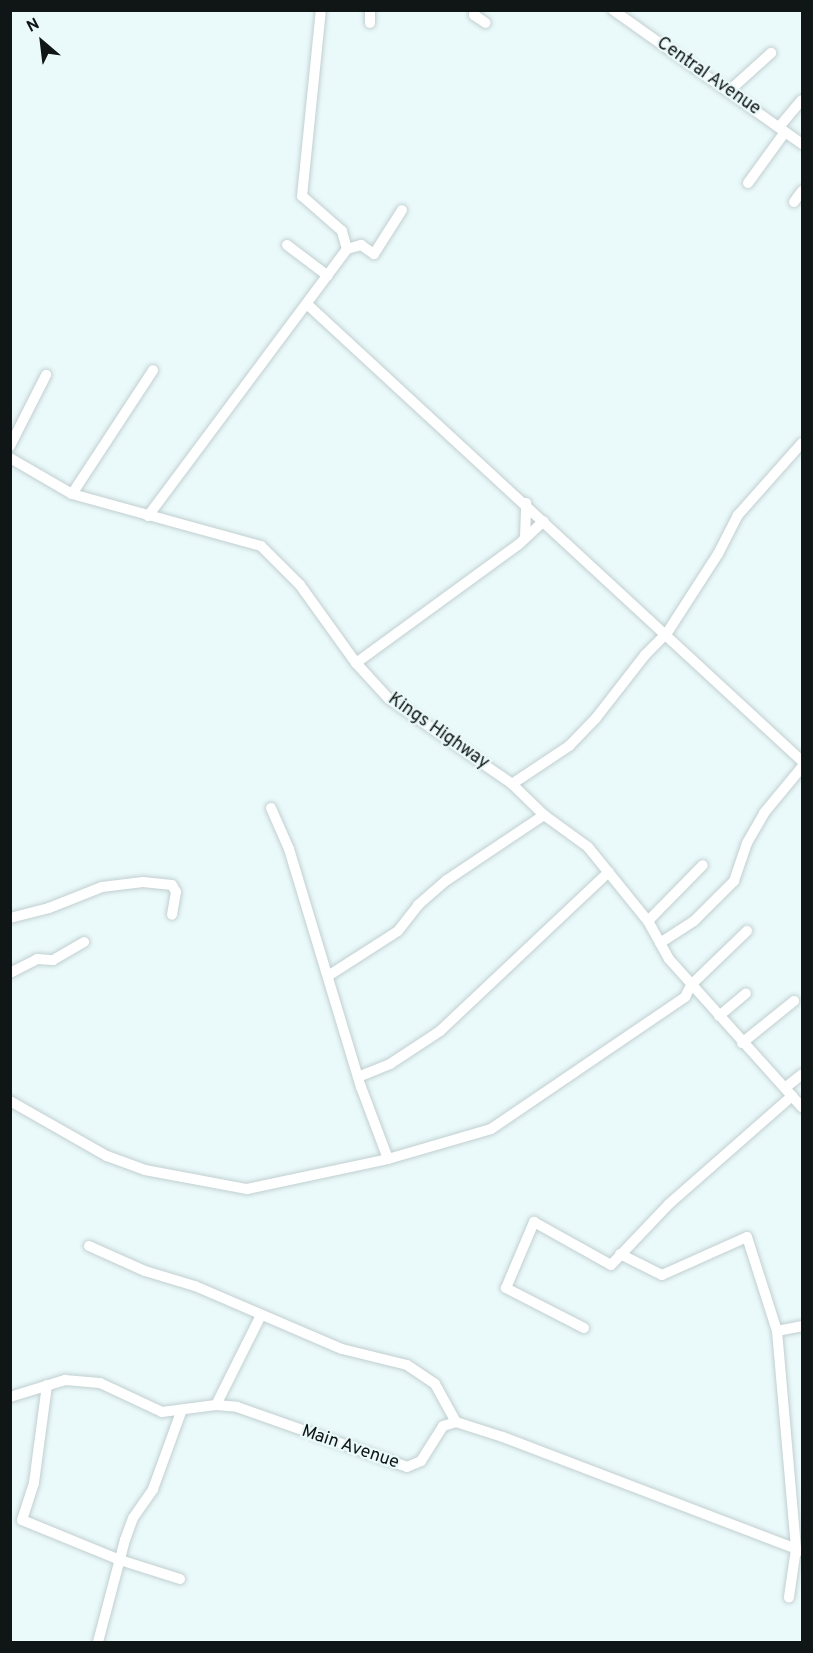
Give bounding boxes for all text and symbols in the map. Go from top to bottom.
north arrow [12,12,72,72]
text: N [24,15,43,38]
street label: Central Avenue [652,33,764,121]
street label: Kings Highway [383,689,493,775]
street label: Main Avenue [298,1421,402,1475]

